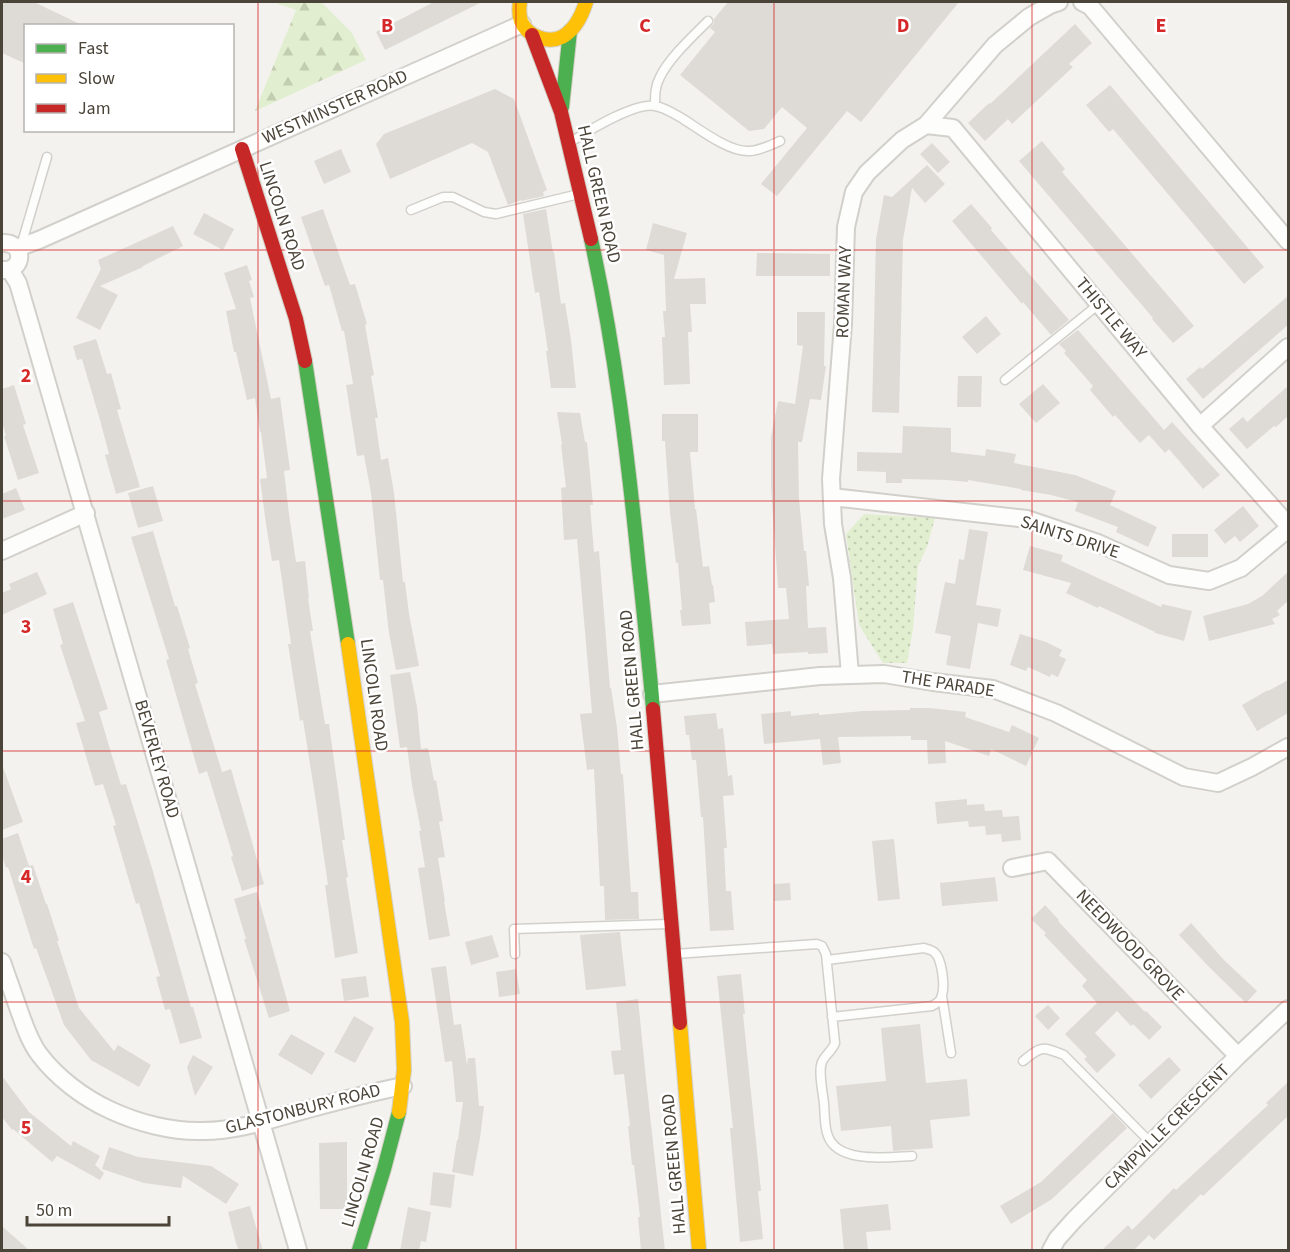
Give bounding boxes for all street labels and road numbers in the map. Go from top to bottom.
street label: WESTMINSTER ROAD [258,64,412,150]
street label: HALL GREEN ROAD [571,122,627,266]
street label: LINCOLN ROAD [253,158,311,274]
street label: ROMAN WAY [830,245,858,339]
street label: THISTLE WAY [1070,272,1153,364]
street label: SAINTS DRIVE [1017,509,1123,565]
street label: HALL GREEN ROAD [613,609,651,751]
street label: LINCOLN ROAD [354,637,394,753]
street label: THE PARADE [900,664,996,704]
street label: BEVERLEY ROAD [128,697,186,821]
street label: NEEDWOOD GROVE [1070,884,1190,1006]
street label: CAMPVILLE CRESCENT [1099,1058,1236,1195]
street label: GLASTONBURY ROAD [223,1078,383,1140]
street label: HALL GREEN ROAD [655,1093,693,1235]
street label: LINCOLN ROAD [335,1114,391,1230]

